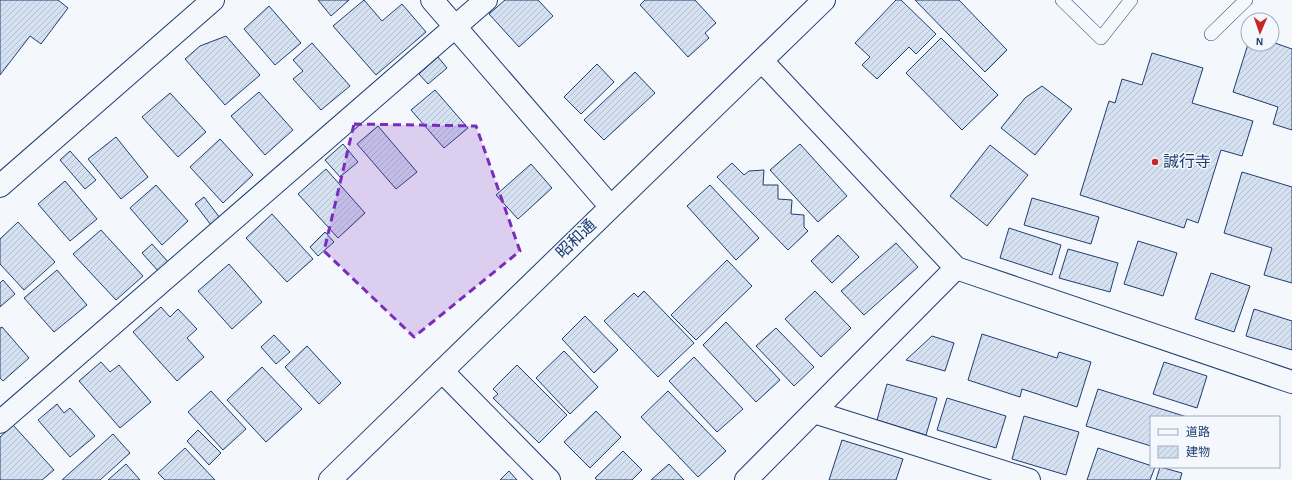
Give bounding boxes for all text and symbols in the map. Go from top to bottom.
north arrow [1240,12,1280,52]
text: N [1256,36,1264,47]
place label: 誠行寺 [1163,153,1211,170]
marker: 誠行寺 [1150,157,1160,167]
street label: 昭和通 [552,216,599,261]
legend [1150,416,1280,468]
text: 道路 [1186,425,1210,438]
text: 建物 [1186,445,1210,458]

